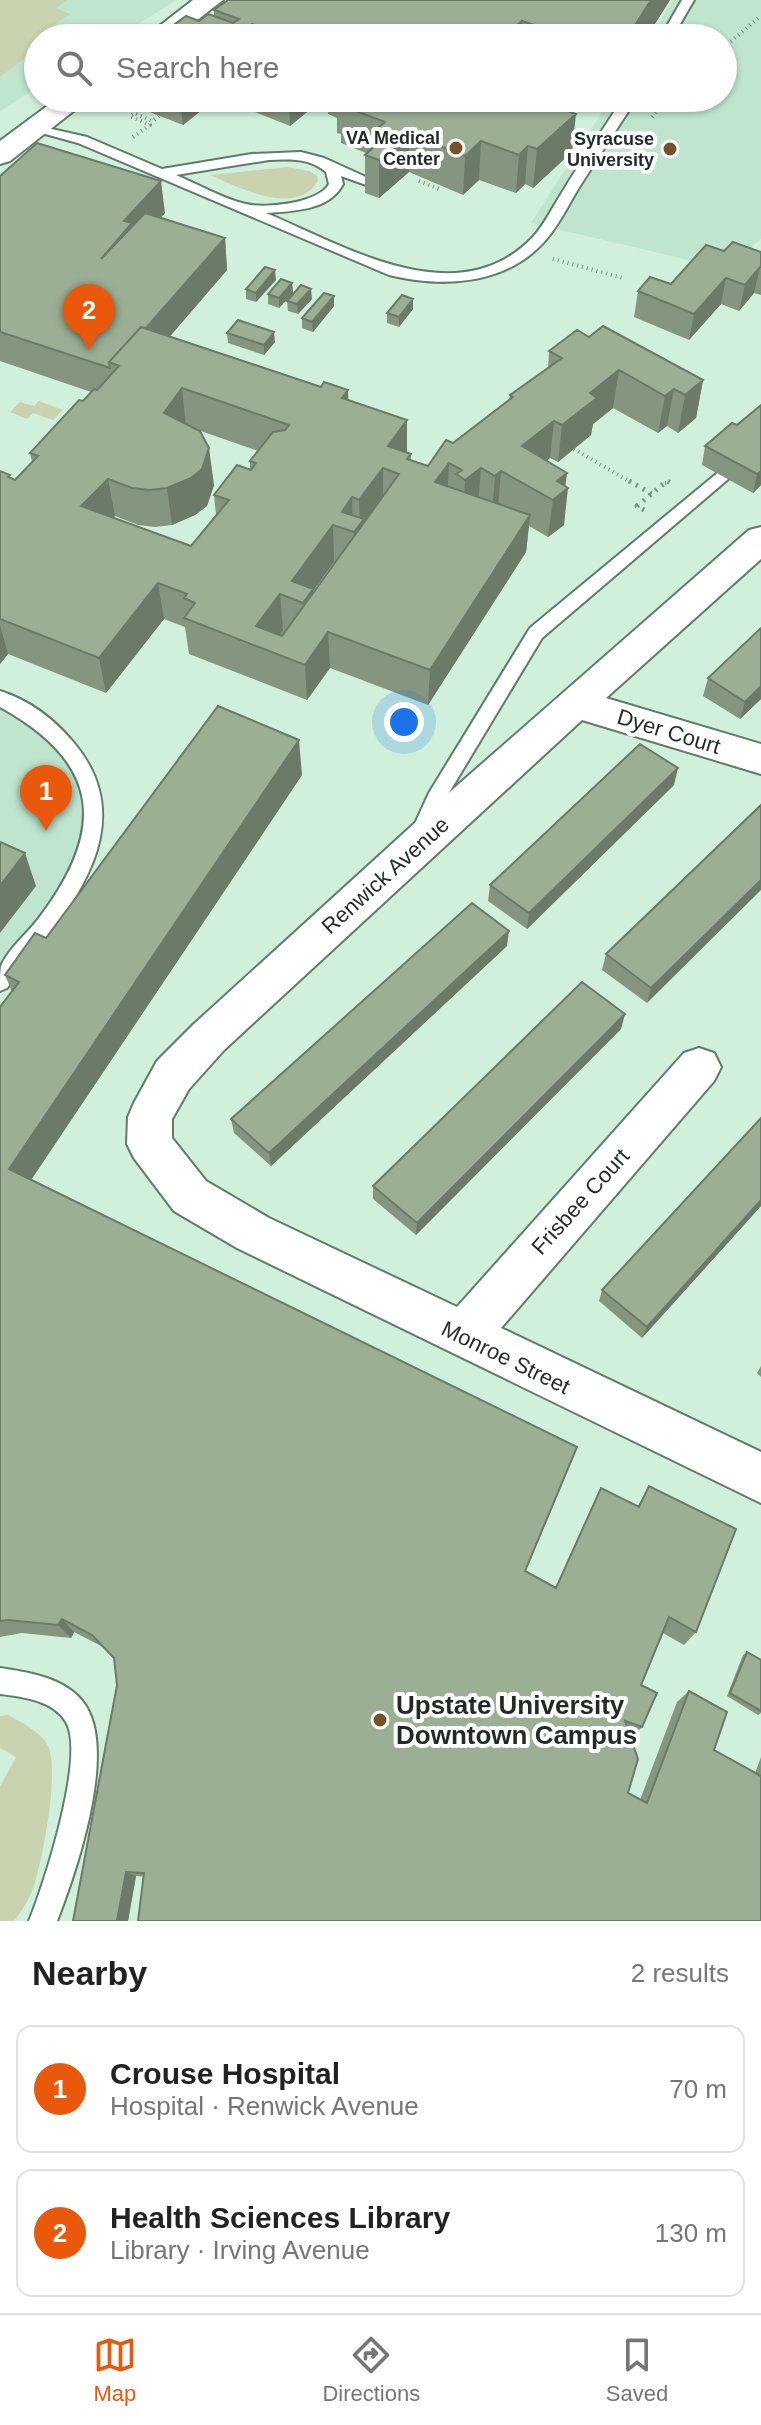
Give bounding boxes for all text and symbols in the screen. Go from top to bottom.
search box [24,24,737,112]
icon: search [52,46,96,90]
text: Search here [116,51,279,84]
place label: VA Medical Center [346,128,440,169]
place label: Syracuse University [567,129,654,170]
marker: VA Medical Center [447,139,465,157]
marker: Syracuse University [661,140,679,158]
pin: 2 [63,284,115,350]
your location [384,702,424,742]
street label: Dyer Court [614,704,723,759]
pin: 1 [20,765,72,831]
street label: Renwick Avenue [317,812,454,939]
street label: Frisbee Court [526,1143,634,1259]
street label: Monroe Street [438,1316,574,1399]
place label: Upstate University Downtown Campus [396,1690,637,1750]
marker: Upstate University Downtown Campus [371,1711,389,1729]
text: Nearby [32,1954,147,1992]
text: 2 results [631,1958,729,1988]
text: Crouse Hospital [110,2057,340,2090]
text: 1 [53,2074,67,2104]
text: 70 m [669,2074,727,2104]
text: Hospital · Renwick Avenue [110,2091,419,2121]
text: Health Sciences Library [110,2201,450,2234]
text: 2 [53,2218,67,2248]
text: 130 m [655,2218,727,2248]
text: Library · Irving Avenue [110,2235,370,2265]
tab: Map [93,2333,137,2407]
tab: Directions [322,2333,420,2407]
tab: Saved [606,2333,668,2407]

